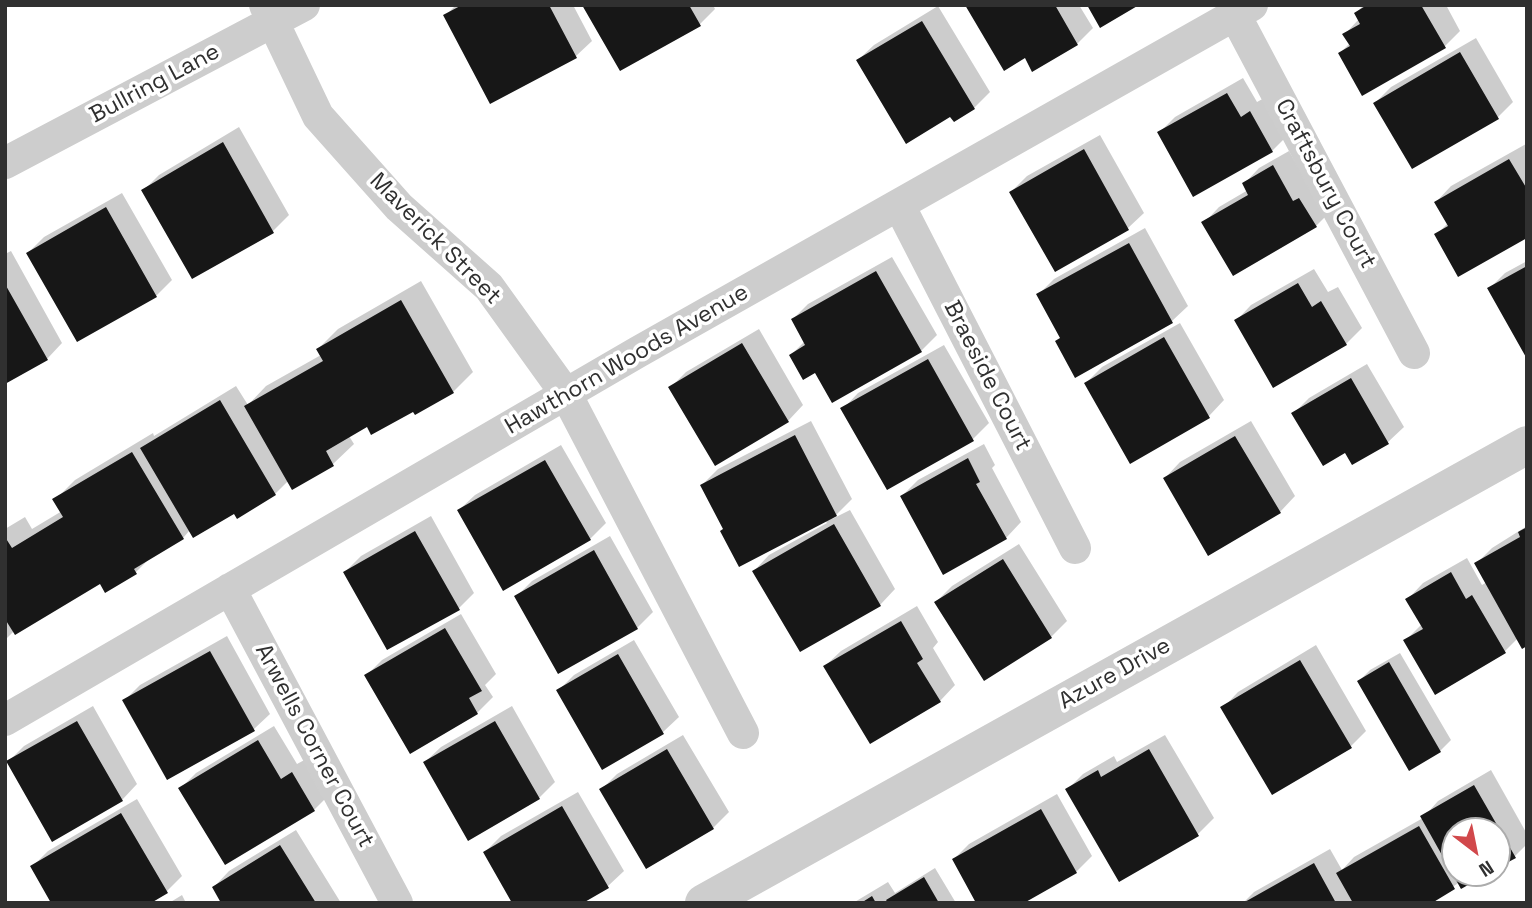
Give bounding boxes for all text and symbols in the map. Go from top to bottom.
street label: Bullring Lane [85,38,225,130]
street label: Craftsbury Court [1269,95,1381,273]
street label: Maverick Street [363,167,507,311]
street label: Hawthorn Woods Avenue [500,279,754,441]
street label: Braeside Court [937,296,1037,456]
street label: Azure Drive [1054,632,1176,716]
street label: Arwells Corner Court [249,640,379,852]
north arrow [1441,817,1511,887]
text: N [1474,855,1498,883]

